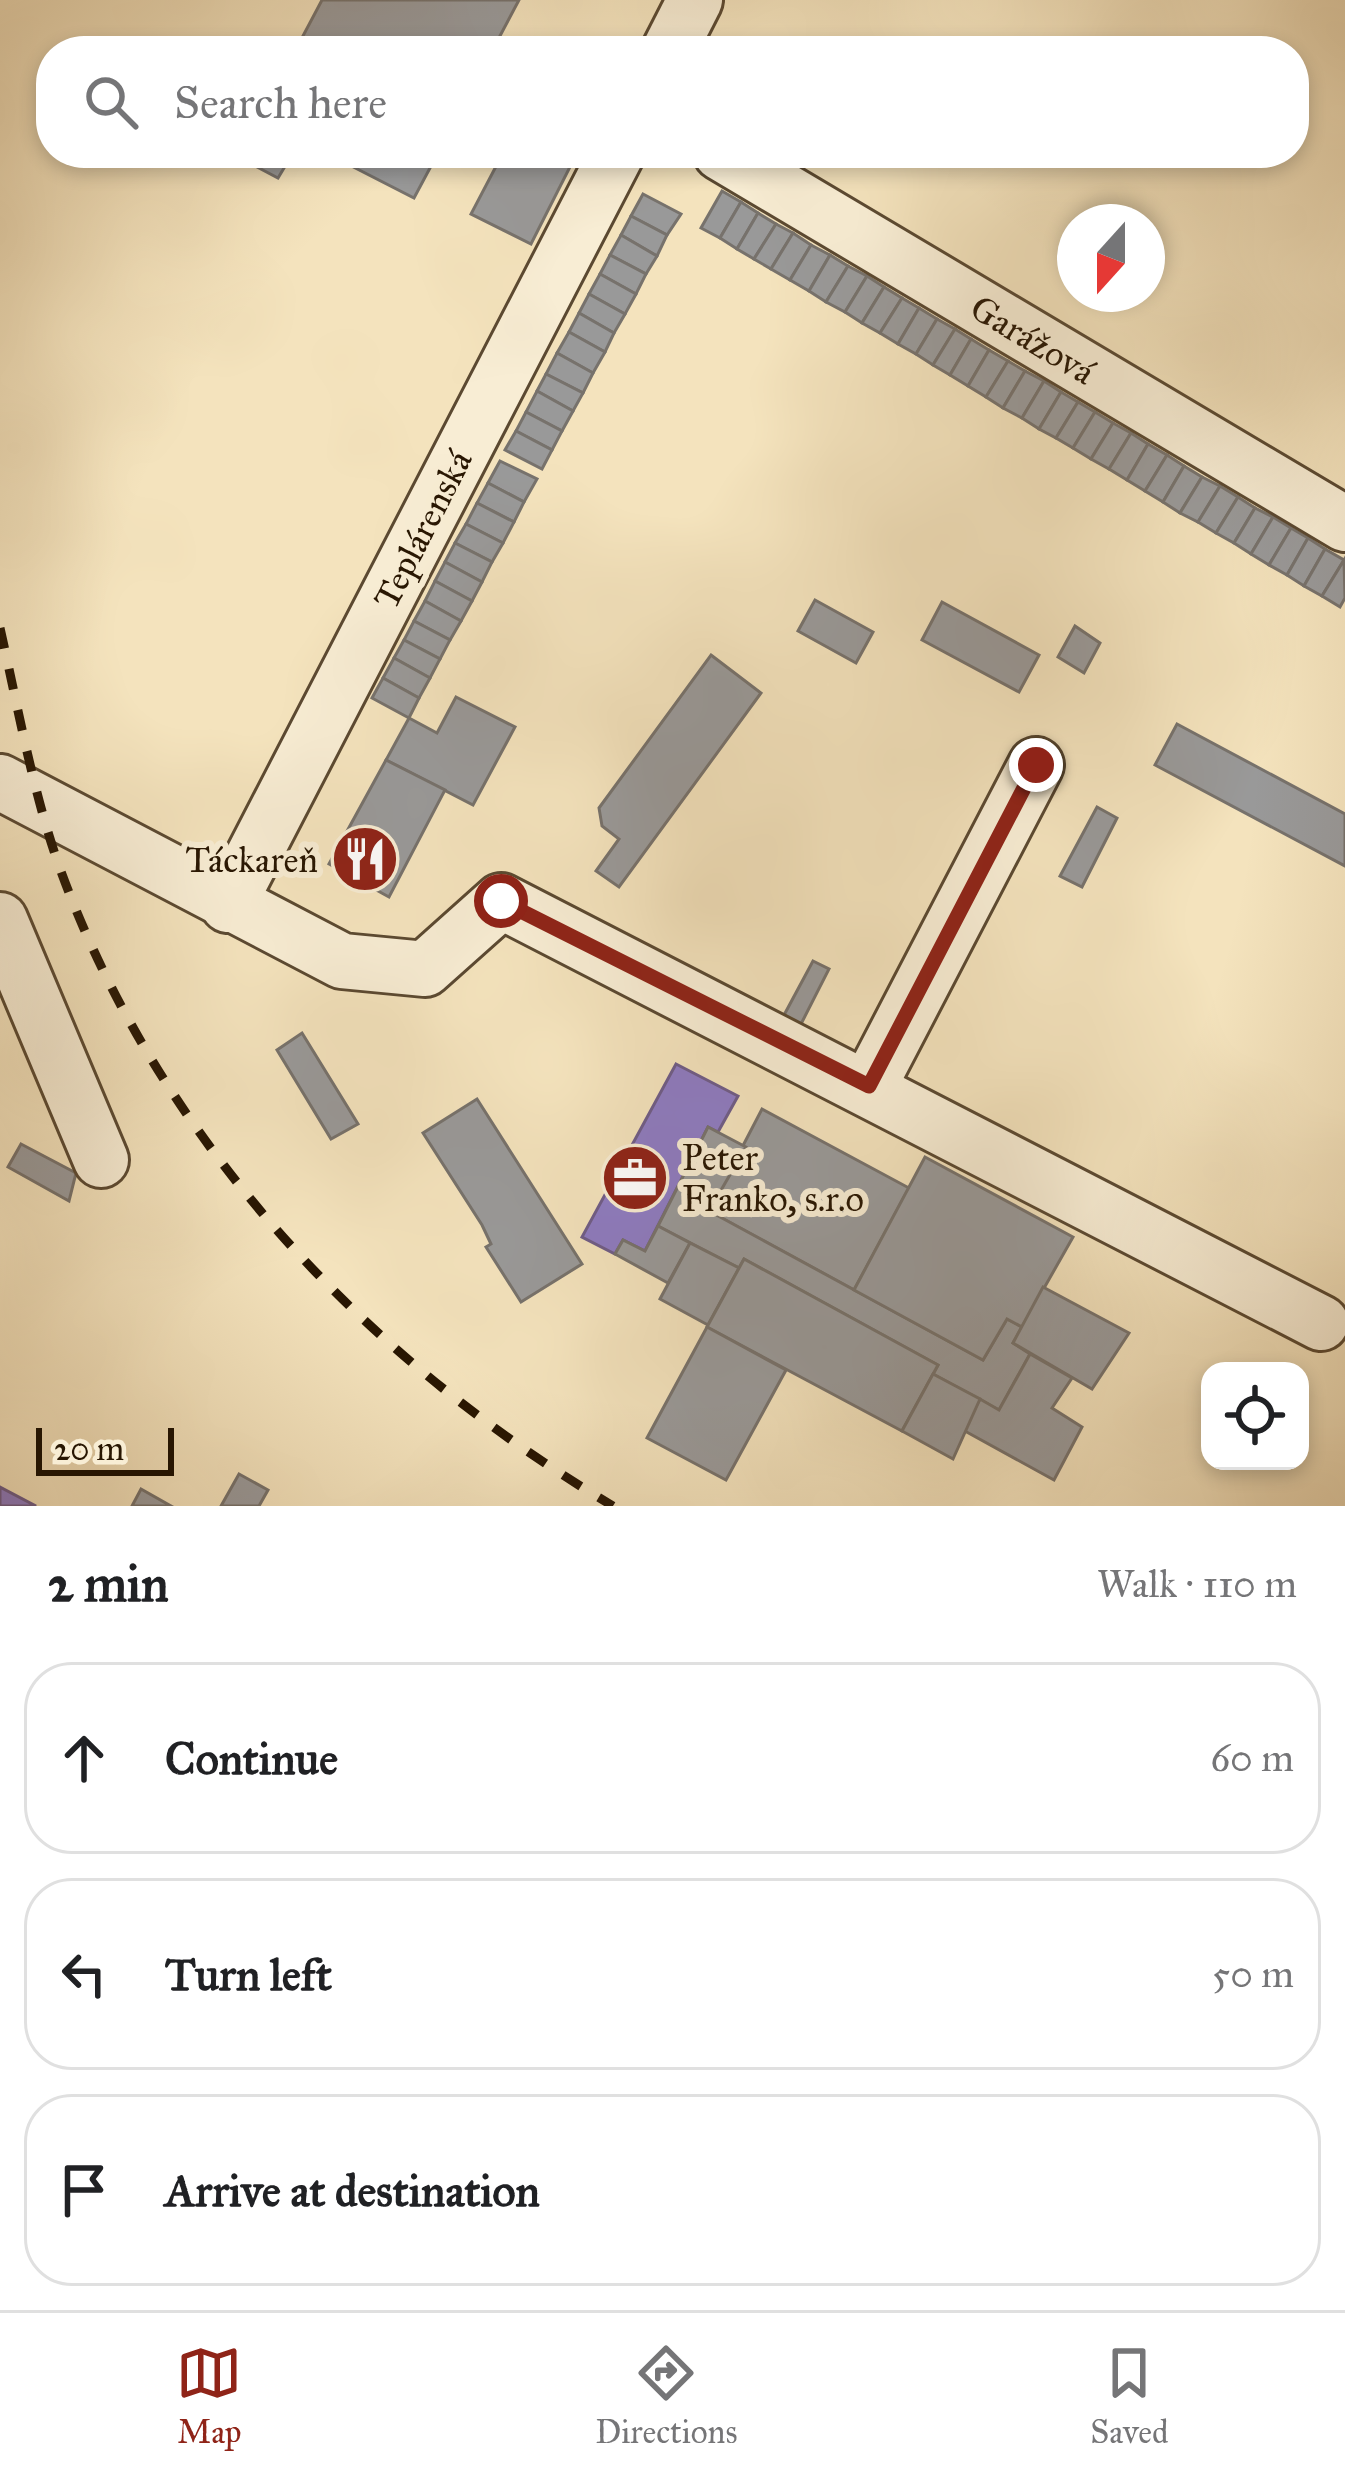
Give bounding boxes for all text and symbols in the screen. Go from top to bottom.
search box [36,36,1309,168]
icon: search [78,69,144,135]
text: Search here [174,75,387,130]
north arrow [1057,204,1165,312]
street label: Garážová [962,286,1103,395]
street label: Teplárenská [364,442,482,616]
route end [1009,738,1063,792]
restaurant icon: Táckareň [330,824,400,894]
place label: Táckareň [185,838,318,882]
route start [474,874,528,928]
place label: Peter Franko, s.r.o [682,1136,864,1221]
office icon: Peter Franko, s.r.o [600,1143,670,1213]
map controls [1201,1362,1309,1470]
button: locate [1201,1362,1309,1470]
scale bar [36,1422,174,1475]
text: 20 m [54,1429,124,1469]
text: 2 min [48,1553,169,1615]
text: Walk · 110 m [1097,1560,1297,1608]
icon: ahead [51,1725,117,1791]
text: Continue [165,1731,338,1786]
text: 60 m [1210,1734,1294,1782]
icon: left [51,1941,117,2007]
text: Turn left [165,1947,332,2002]
text: 50 m [1212,1950,1294,1998]
icon: arrive [51,2157,117,2223]
text: Arrive at destination [165,2163,540,2218]
tab: Map [176,2340,242,2452]
tab: Directions [595,2340,737,2452]
tab: Saved [1090,2340,1169,2452]

